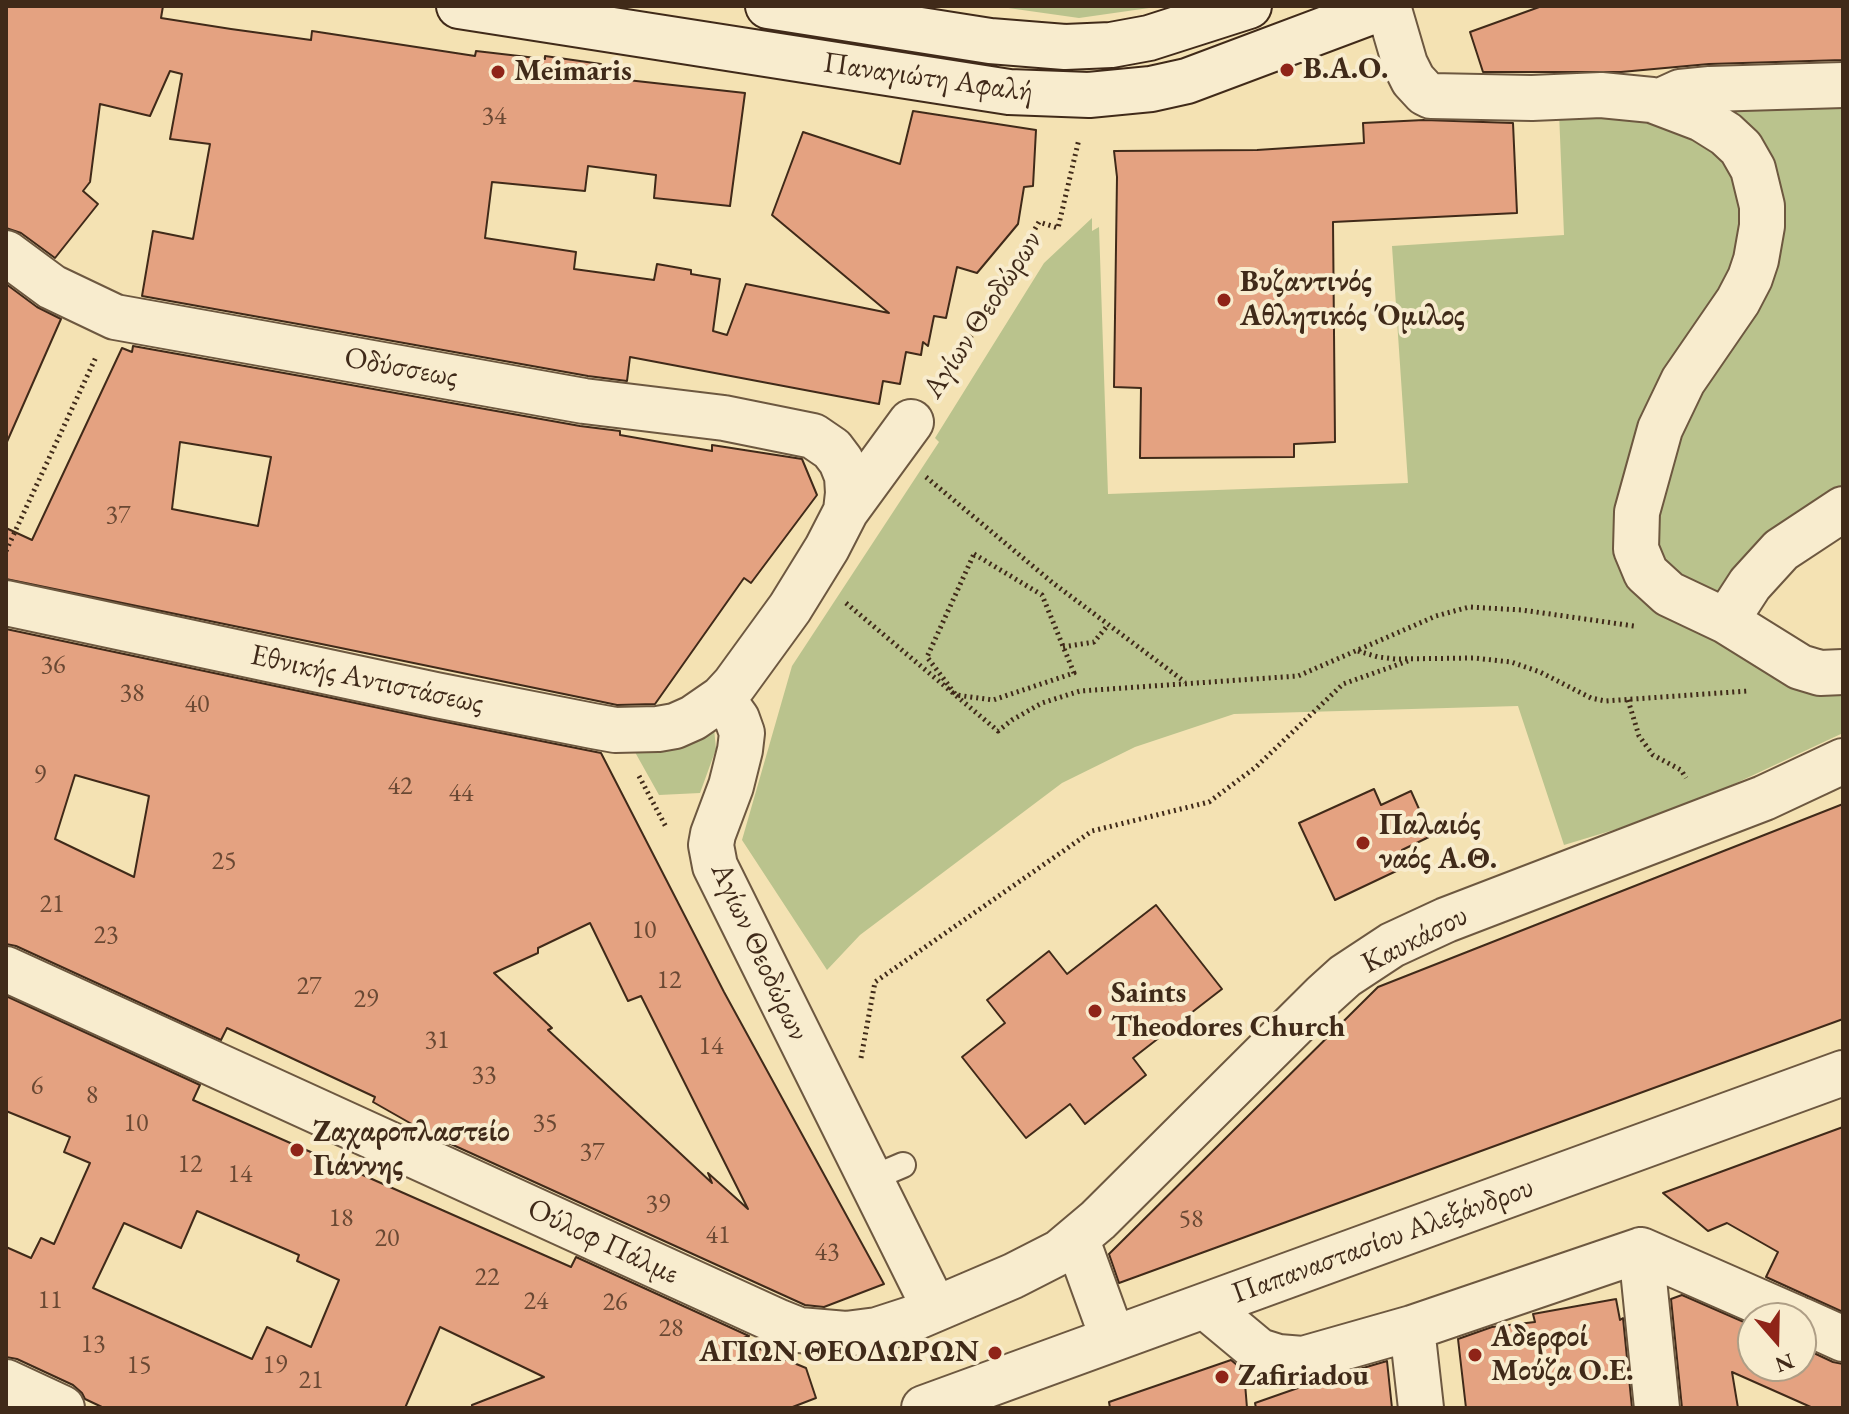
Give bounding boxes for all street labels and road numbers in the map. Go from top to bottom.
street label: Παναγιώτη Αφαλή [821,45,1035,111]
street label: Αγίων Θεοδώρων [916,225,1050,405]
street label: Οδύσσεως [342,340,460,396]
street label: Εθνικής Αντιστάσεως [247,638,487,722]
street label: Αγίων Θεοδώρων [702,857,816,1047]
street label: Καυκάσου [1356,898,1474,982]
street label: Παπαναστασίου Αλεξάνδρου [1227,1170,1539,1312]
street label: Ούλοφ Πάλμε [522,1191,684,1293]

